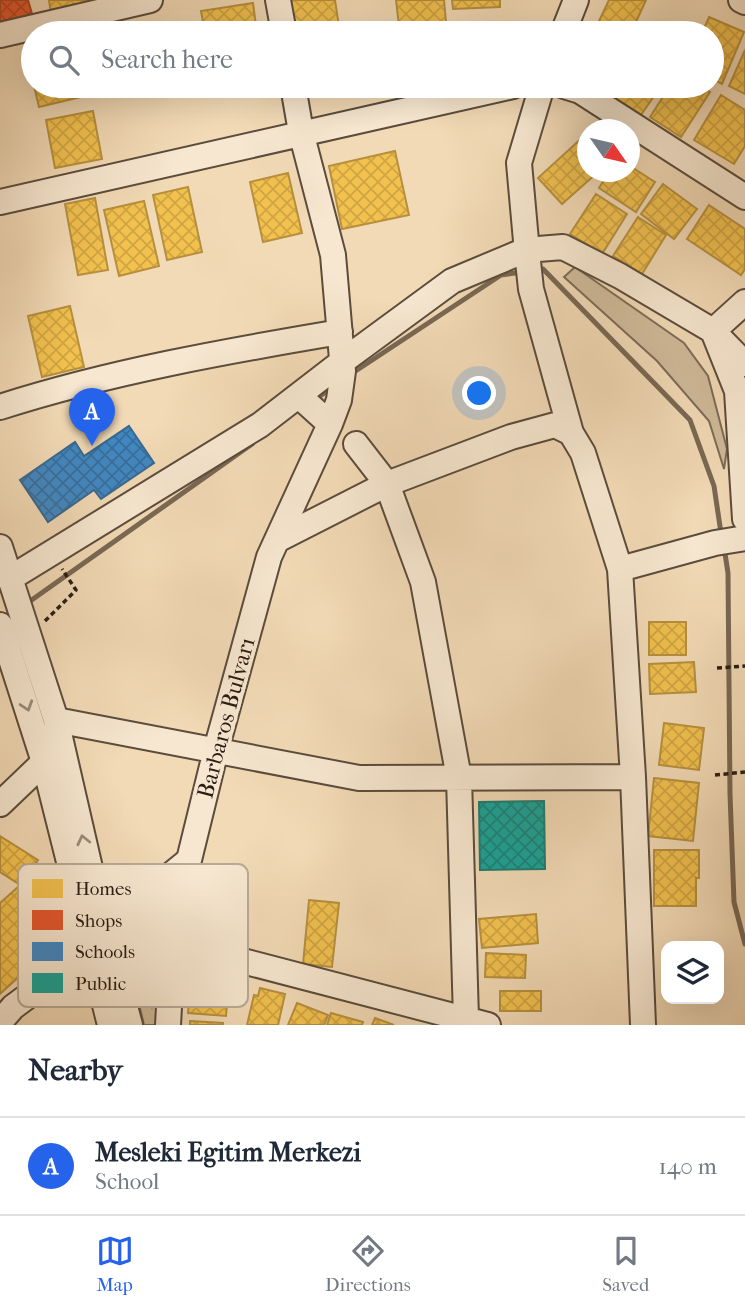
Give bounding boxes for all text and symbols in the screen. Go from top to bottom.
search box [21,21,724,98]
icon: search [45,41,83,79]
text: Search here [101,44,233,75]
north arrow [577,119,640,182]
your location [462,376,496,410]
pin: A [69,388,115,446]
street label: Barbaros Bulvarı [192,634,260,801]
one-way arrow [19,700,33,712]
one-way arrow [77,834,92,846]
legend [18,864,248,1007]
text: Homes [75,878,131,900]
text: Shops [75,910,122,932]
text: Schools [75,941,135,963]
map controls [661,941,724,1004]
button: layers [661,941,724,1004]
text: Public [75,973,126,995]
text: Nearby [28,1053,123,1088]
text: Mesleki Egitim Merkezi [95,1137,361,1168]
text: A [44,1153,58,1180]
text: 140 m [658,1153,717,1180]
text: School [95,1168,159,1195]
tab: Map [96,1232,134,1296]
tab: Directions [325,1232,411,1296]
tab: Saved [602,1232,649,1296]

